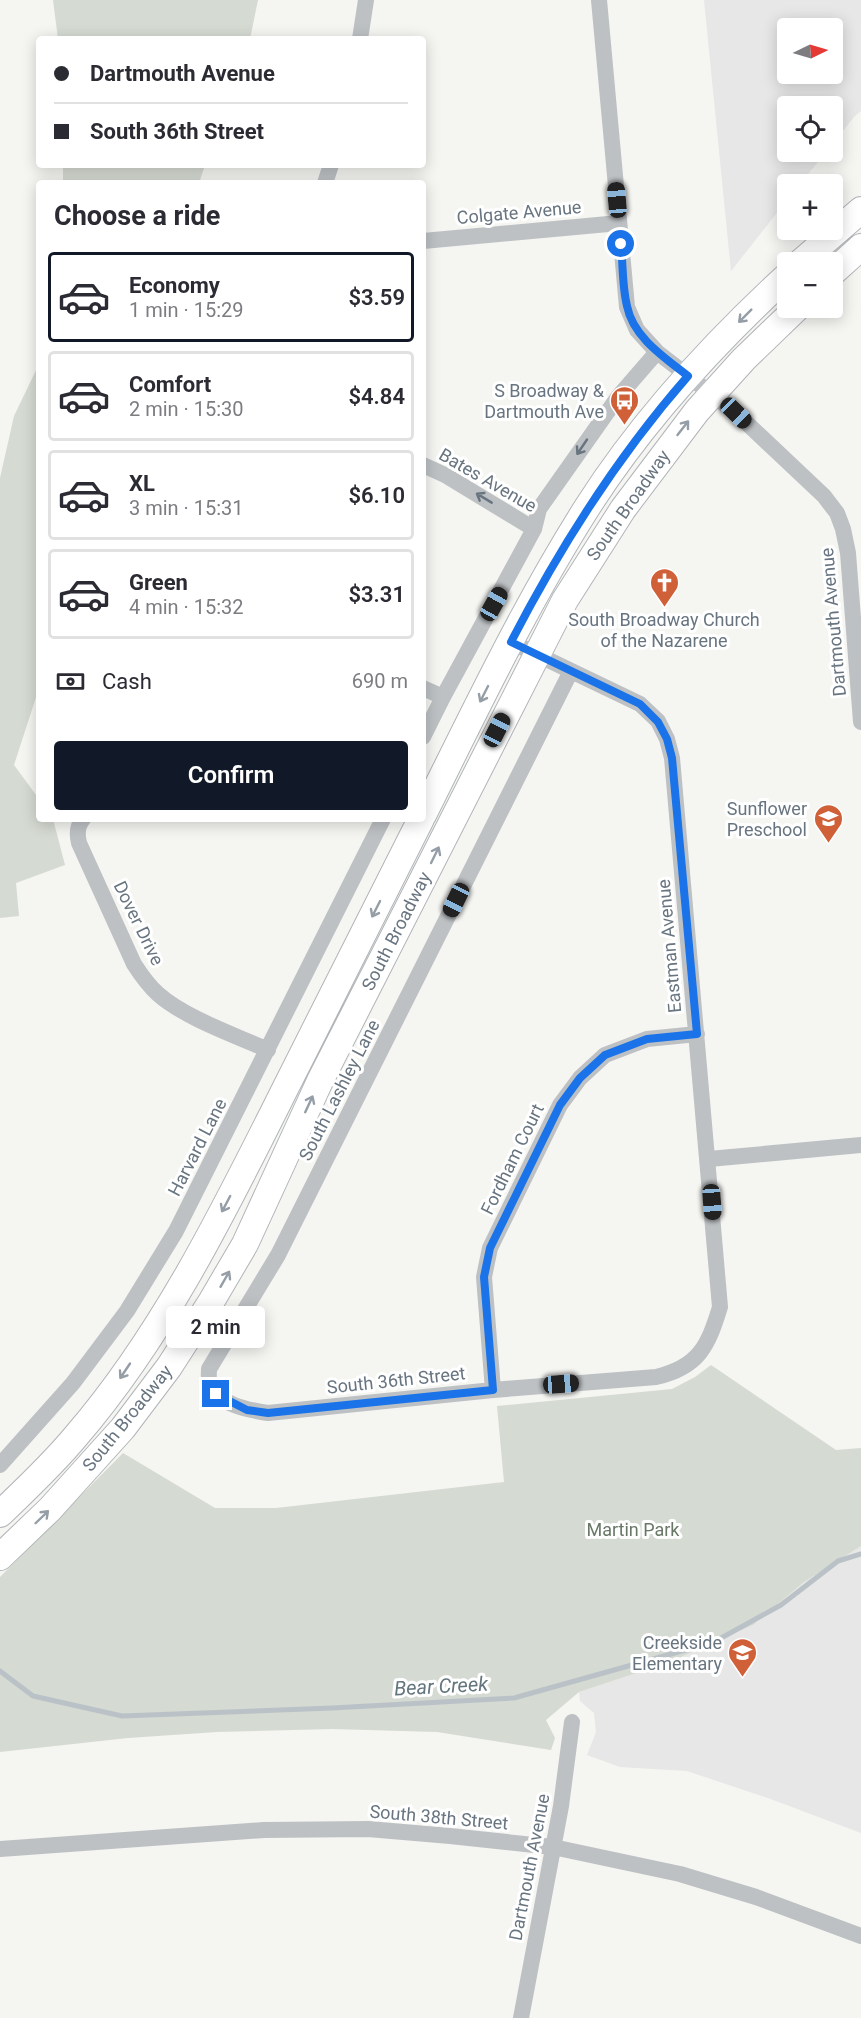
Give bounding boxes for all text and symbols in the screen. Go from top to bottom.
north arrow [777,18,843,84]
map controls [777,18,843,318]
text: Dartmouth Avenue [90,61,275,86]
button: locate [777,96,843,162]
text: South 36th Street [90,119,264,144]
button: + [777,174,843,240]
car [606,181,628,219]
street label: Colgate Avenue [456,196,582,228]
text: Choose a ride [54,200,220,232]
route start [607,230,634,257]
button: − [777,252,843,318]
icon: car [57,270,111,324]
text: Economy [129,273,220,298]
text: $3.59 [348,285,405,310]
text: 1 min · 15:29 [129,298,244,322]
one-way arrow [738,309,753,323]
icon: car [57,369,111,423]
text: Comfort [129,372,211,397]
place label: S Broadway & Dartmouth Ave [484,380,605,422]
text: $4.84 [348,384,405,409]
bus stop icon: S Broadway & Dartmouth Ave [609,384,641,426]
car [717,394,755,432]
text: 2 min · 15:30 [129,397,244,421]
one-way arrow [677,421,689,437]
one-way arrow [575,438,588,455]
street label: Bates Avenue [436,444,540,516]
street label: South Broadway [582,445,674,564]
icon: car [57,468,111,522]
text: XL [129,471,155,496]
text: $6.10 [348,483,405,508]
one-way arrow [476,492,493,504]
text: 3 min · 15:31 [129,496,244,520]
street label: Dartmouth Avenue [816,547,850,697]
church icon: South Broadway Church of the Nazarene [648,566,680,608]
icon: car [57,567,111,621]
text: Green [129,570,188,595]
text: $3.31 [348,582,405,607]
car [477,584,511,624]
text: 4 min · 15:32 [129,595,244,619]
place label: South Broadway Church of the Nazarene [568,609,760,651]
icon: cash [54,665,87,698]
text: Cash [102,669,152,694]
text: 690 m [352,669,408,693]
one-way arrow [478,685,490,702]
car [481,710,513,750]
button: Confirm [54,741,408,810]
place label: Sunflower Preschool [727,798,807,840]
school or university icon: Sunflower Preschool [812,802,844,844]
one-way arrow [429,846,441,864]
street label: South Broadway [357,868,435,994]
street label: Dover Drive [110,877,168,969]
street label: Eastman Avenue [653,878,685,1014]
car [440,880,472,920]
one-way arrow [370,899,381,917]
street label: South Lashley Lane [294,1016,384,1164]
street label: Harvard Lane [163,1095,231,1199]
one-way arrow [304,1095,316,1113]
street label: Fordham Court [476,1100,548,1218]
car [702,1183,722,1221]
one-way arrow [220,1195,231,1213]
one-way arrow [219,1271,231,1288]
callout: 2 min [166,1307,266,1349]
text: 2 min [190,1315,241,1339]
street label: South Broadway [78,1360,176,1475]
street label: South 36th Street [326,1362,466,1398]
one-way arrow [119,1363,132,1380]
car [542,1374,580,1394]
route end [202,1380,229,1407]
one-way arrow [35,1509,50,1524]
park label: Martin Park [587,1519,680,1540]
place label: Creekside Elementary [632,1632,722,1674]
school or university icon: Creekside Elementary [727,1636,759,1678]
water label: Bear Creek [394,1672,490,1700]
street label: Dartmouth Avenue [504,1792,554,1942]
street label: South 38th Street [369,1800,509,1834]

